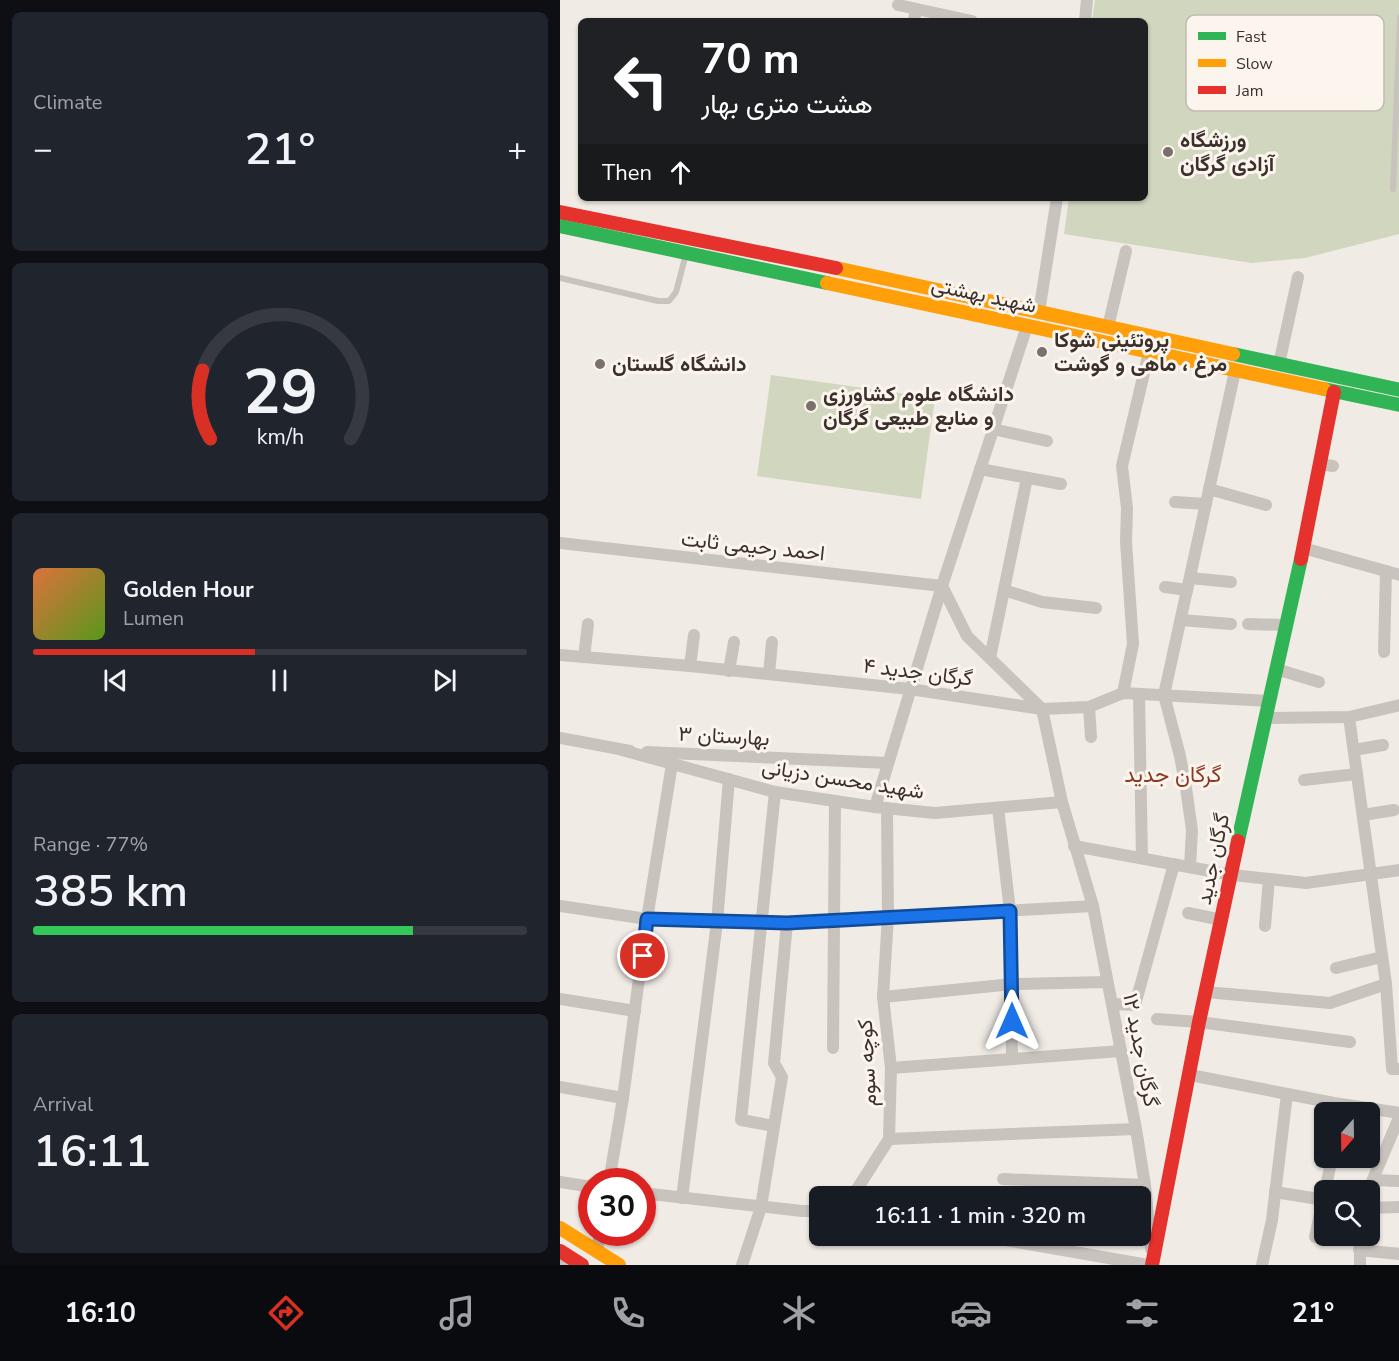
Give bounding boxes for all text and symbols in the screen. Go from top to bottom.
legend [1186,15,1384,111]
text: Fast [1236,26,1267,48]
text: 70 m [701,31,800,88]
icon: left [602,42,680,120]
text: Slow [1236,53,1273,75]
text: Jam [1235,80,1263,102]
text: هشت متری بهار [701,86,873,123]
text: Climate [33,89,102,116]
text: 21° [245,119,315,180]
place label: ورزشگاه آزادی گرگان [1180,126,1276,178]
text: − [33,127,53,172]
text: + [507,127,527,172]
marker: ورزشگاه آزادی گرگان [1161,145,1175,159]
icon: ahead [664,156,697,189]
text: Then [602,158,652,188]
street label: شهید بهشتی [929,270,1039,320]
place label: پروتئینی شوکا مرغ‌ ، ماهی و گوشت [1054,326,1227,378]
marker: پروتئینی شوکا مرغ‌ ، ماهی و گوشت [1035,345,1049,359]
text: 29 [243,350,317,435]
place label: دانشگاه گلستان [612,350,747,378]
marker: دانشگاه گلستان [593,357,607,371]
place label: دانشگاه علوم کشاورزی و منابع طبیعی گرگان [823,380,1014,432]
marker: دانشگاه علوم کشاورزی و منابع طبیعی گرگان [804,399,818,413]
text: km/h [256,422,304,452]
street label: احمد رحیمی ثابت [680,525,826,567]
text: Golden Hour [123,575,254,605]
text: Lumen [123,605,184,632]
street label: گرگان جدید ۴ [862,651,974,693]
icon: previous [99,664,132,697]
icon: pause [263,664,296,697]
icon: next [428,664,461,697]
street label: بهارستان ۳ [678,720,770,752]
street label: شهید محسن دزیانی [760,752,926,806]
district label: گرگان جدید [1124,760,1222,790]
street label: گرگان جدید [1190,811,1236,907]
text: Range · 77% [33,831,148,858]
text: 385 km [33,861,188,922]
pin [617,930,668,981]
icon: arrive [626,939,659,972]
position arrow [980,989,1044,1053]
street label: گرگان جدید ۱۲ [1116,991,1166,1109]
street label: کوچه سوم [851,1019,883,1107]
text: Arrival [33,1091,93,1118]
north arrow [1314,1102,1380,1168]
map controls [1314,1102,1380,1246]
text: 16:11 [33,1121,152,1182]
speed limit sign: 30 [578,1168,656,1246]
button: search [1314,1180,1380,1246]
text: 16:11 · 1 min · 320 m [874,1201,1086,1231]
icon: directions [265,1292,307,1334]
icon: music [436,1292,478,1334]
icon: phone [607,1292,649,1334]
icon: climate [778,1292,820,1334]
icon: car [950,1292,992,1334]
icon: filters [1121,1292,1163,1334]
text: 16:10 [65,1295,136,1332]
text: 21° [1292,1295,1334,1332]

